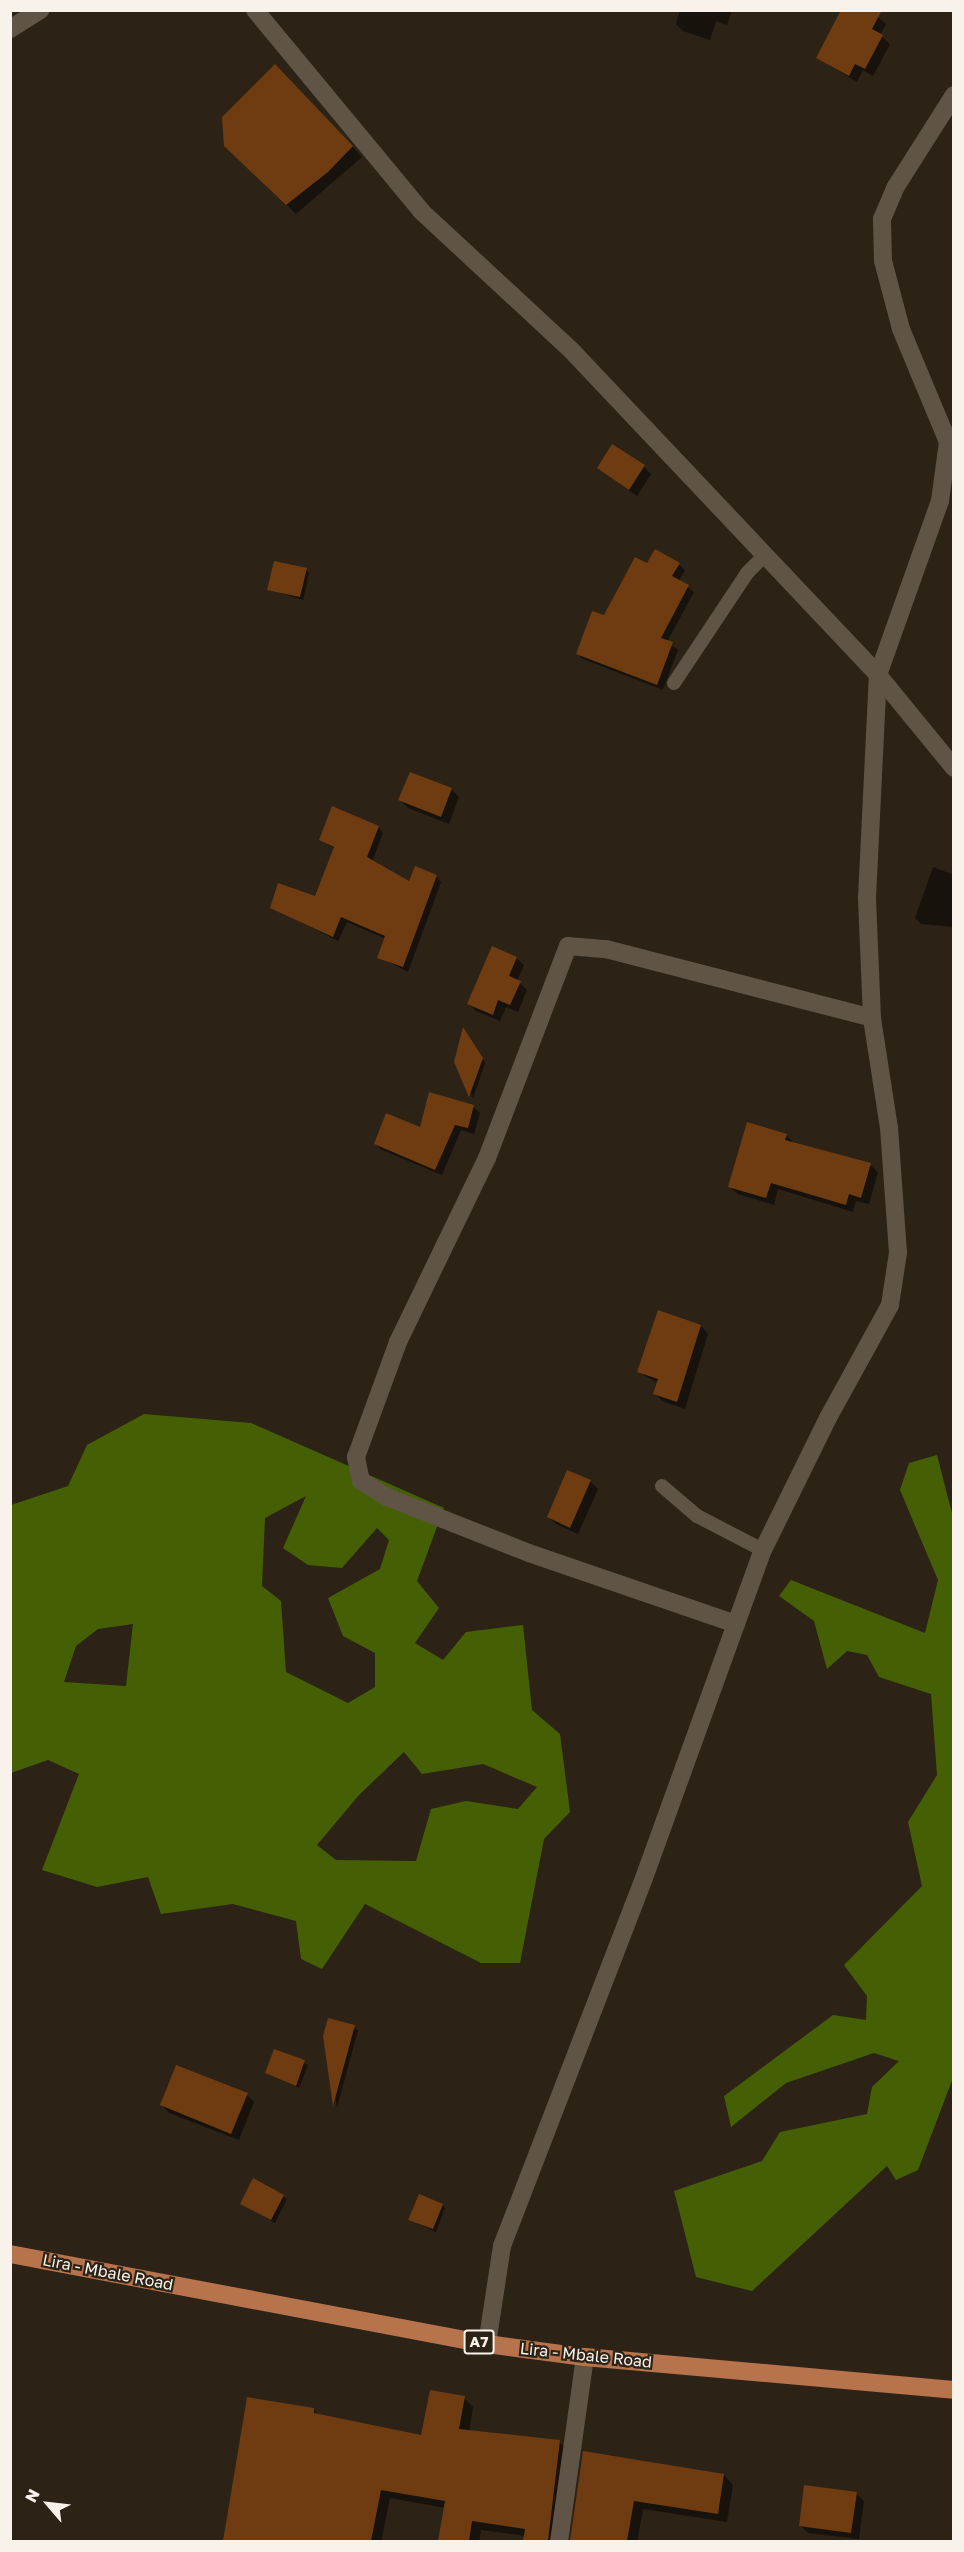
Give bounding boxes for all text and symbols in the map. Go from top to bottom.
street label: Lira - Mbale Road [41,2250,175,2294]
road number: A7 [462,2330,496,2354]
street label: Lira - Mbale Road [519,2339,653,2371]
north arrow [18,2474,78,2534]
text: N [20,2485,44,2506]

